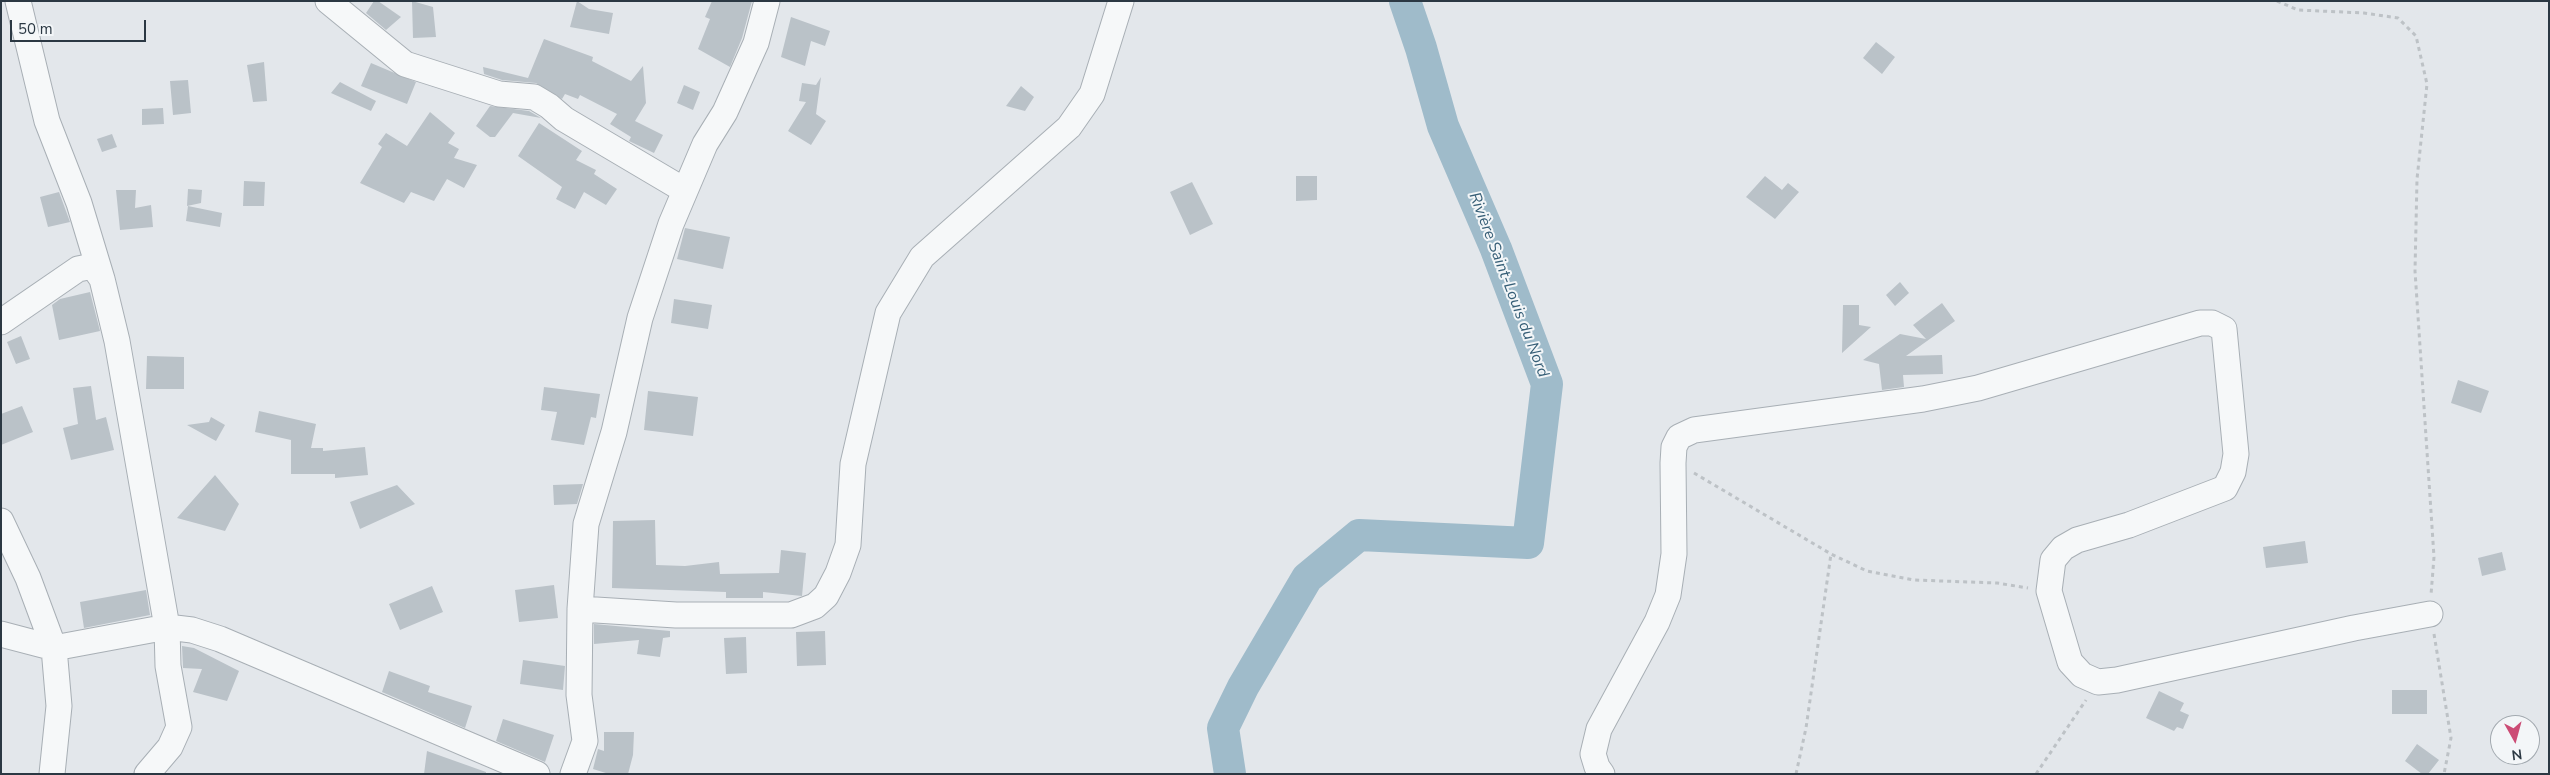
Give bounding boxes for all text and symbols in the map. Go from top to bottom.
scale bar [12,10,149,42]
text: 50 m [18,19,53,39]
water label: Rivière Saint-Louis du Nord [1464,190,1552,380]
north arrow [2490,715,2540,765]
text: N [2510,744,2523,764]

